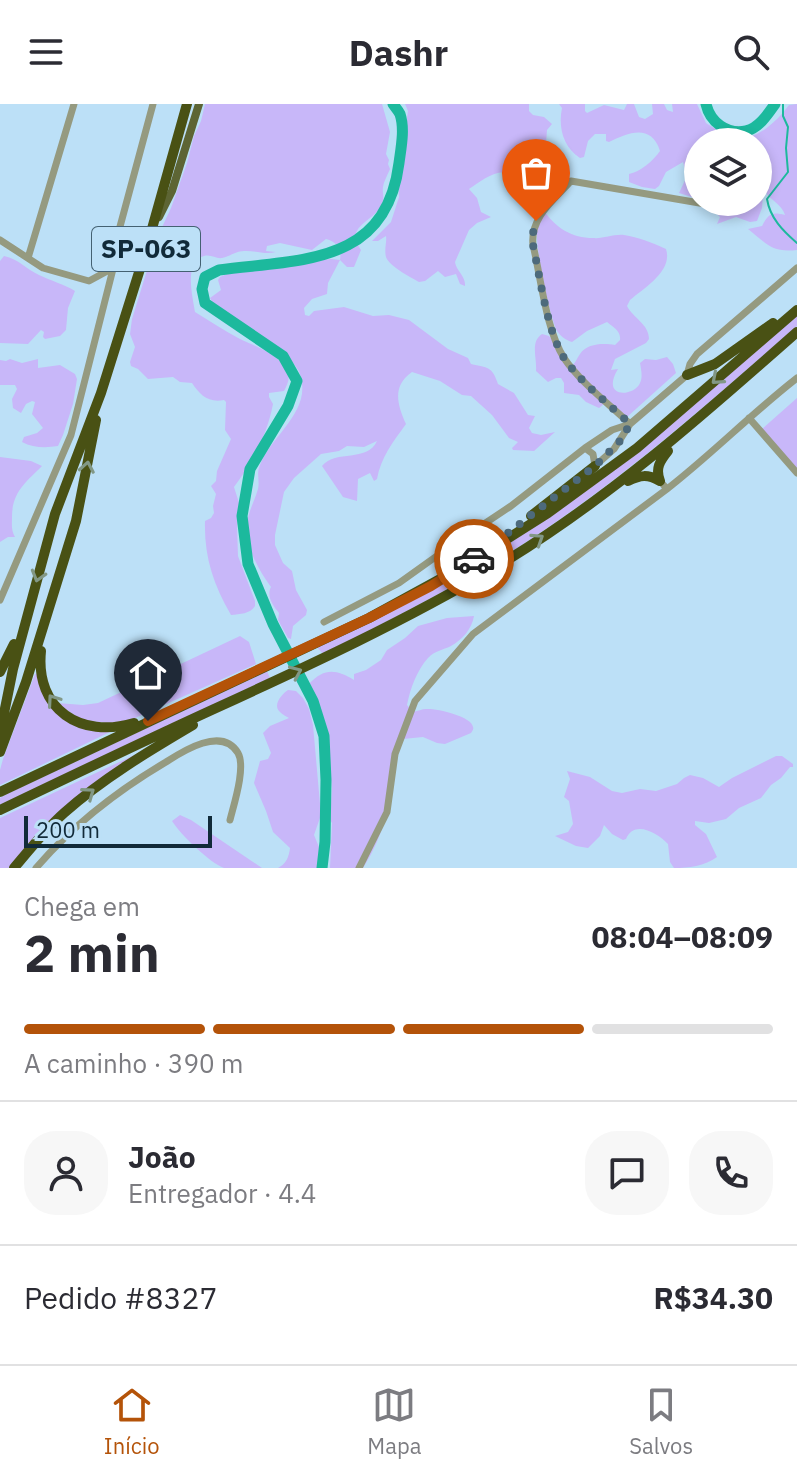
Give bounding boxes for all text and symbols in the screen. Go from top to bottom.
text: Dashr [349,29,448,76]
icon: menu [24,30,68,74]
icon: search [729,30,773,74]
map controls [684,128,772,216]
button: layers [684,128,772,216]
pin [502,139,570,221]
icon: bag [514,151,558,195]
road number: SP-063 [92,227,200,271]
one-way arrow [711,369,726,384]
one-way arrow [77,460,94,474]
courier [434,519,514,599]
one-way arrow [530,534,544,549]
icon: car [452,537,496,581]
one-way arrow [31,568,47,582]
pin [114,639,182,721]
icon: home [126,651,170,695]
one-way arrow [287,666,302,682]
one-way arrow [48,694,63,708]
one-way arrow [80,789,95,803]
scale bar [24,812,212,848]
text: 200 m [36,815,100,844]
text: Chega em [24,889,140,923]
text: 08:04–08:09 [592,917,773,956]
text: 2 min [24,919,160,986]
text: A caminho · 390 m [24,1046,243,1080]
button: person [24,1131,108,1215]
button: chat [585,1131,669,1215]
button: phone [689,1131,773,1215]
text: João [128,1137,196,1176]
text: Entregador · 4.4 [128,1176,316,1210]
text: Pedido #8327 [24,1278,218,1317]
text: R$34.30 [653,1278,773,1317]
tab: Início [104,1383,160,1460]
tab: Mapa [367,1383,421,1460]
tab: Salvos [629,1383,693,1460]

